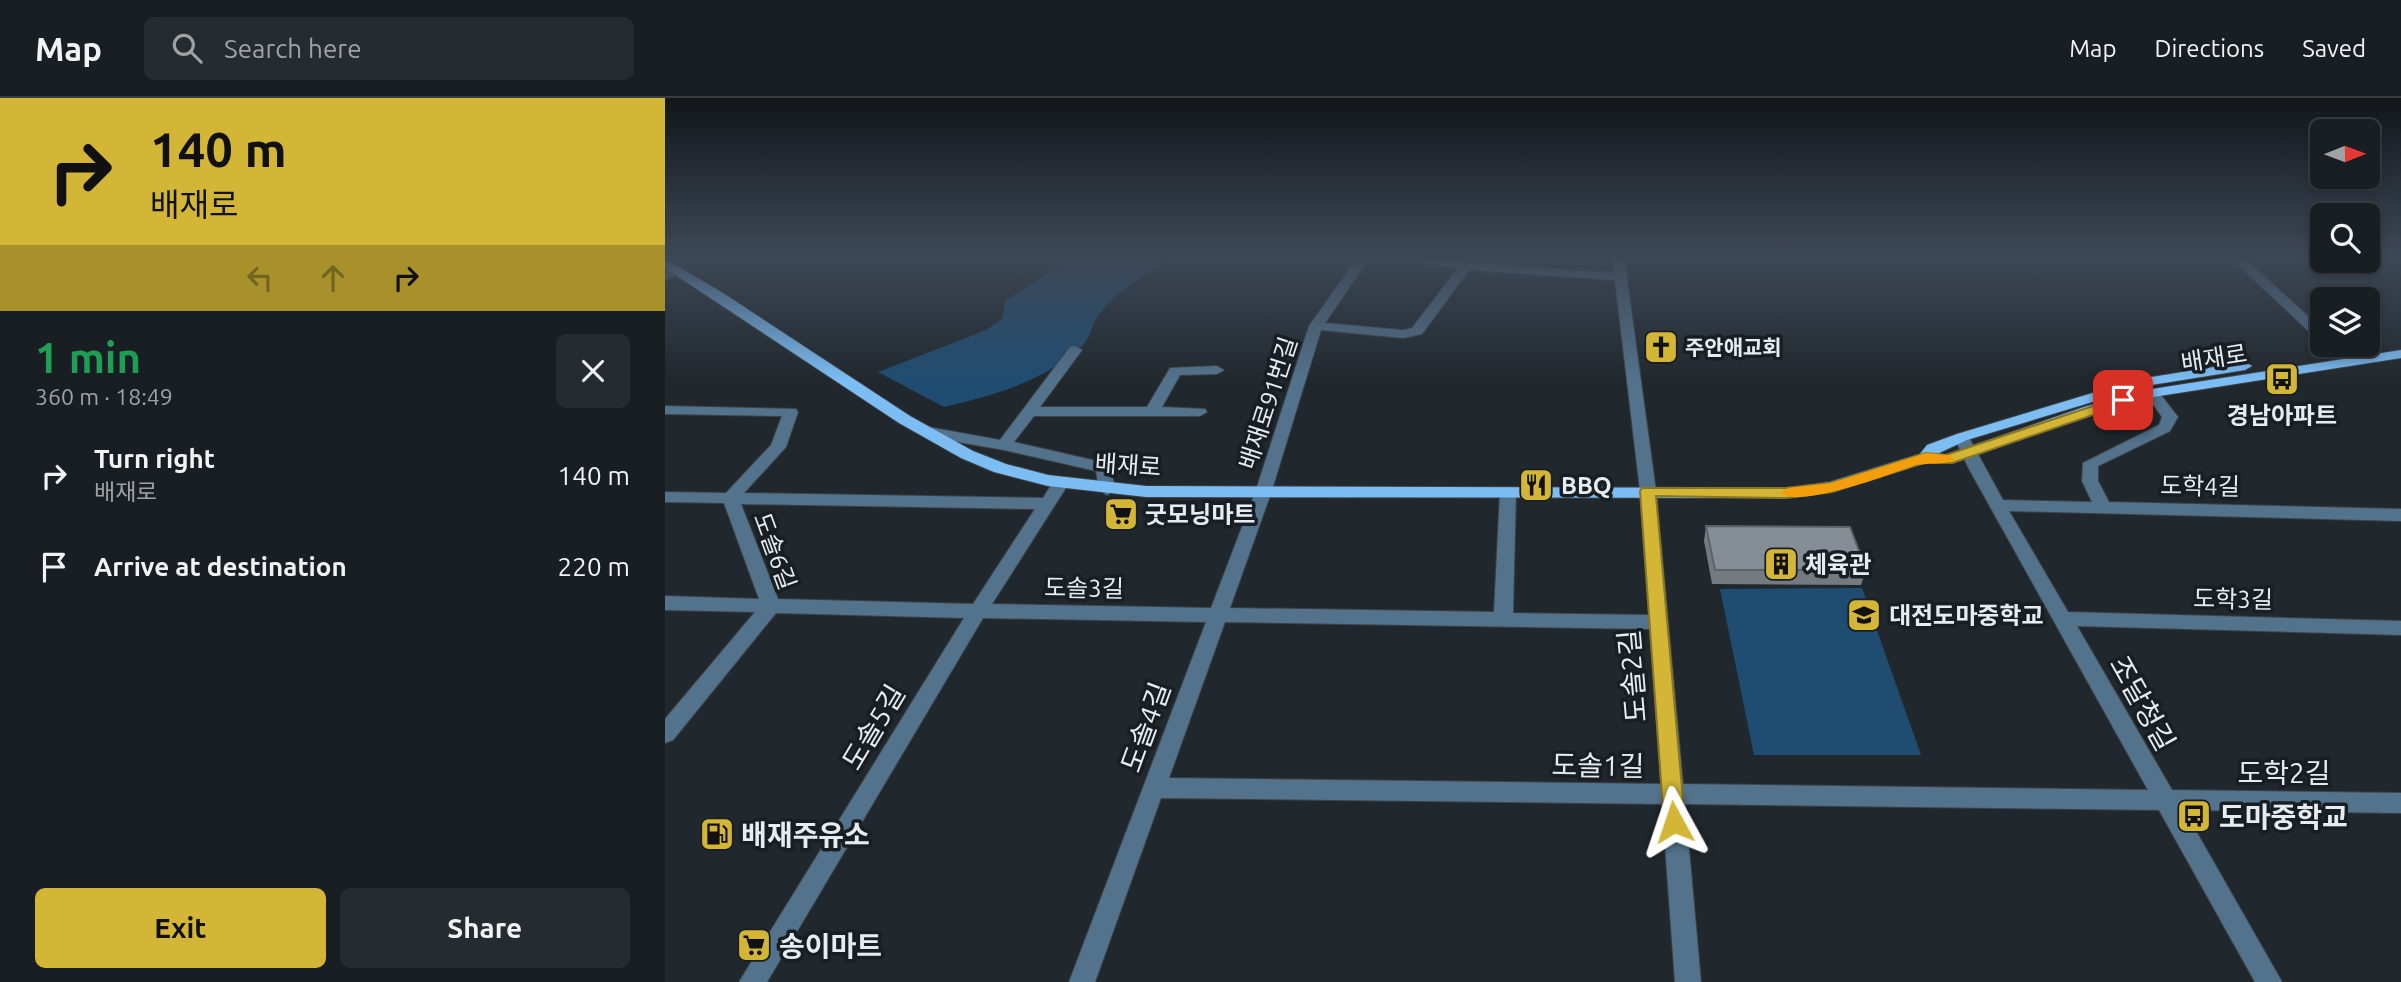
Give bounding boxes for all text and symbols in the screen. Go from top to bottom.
search box [144,17,634,80]
icon: search [168,29,206,67]
text: Map [35,30,102,67]
text: Search here [224,34,362,63]
text: Map [2069,35,2116,62]
text: Directions [2154,35,2264,62]
text: Saved [2302,35,2366,62]
north arrow [2310,119,2380,189]
map controls [2310,119,2380,357]
text: 140 m [150,121,287,176]
icon: right [35,126,126,217]
text: 배재로 [150,186,238,222]
button: search [2310,203,2380,273]
icon: left [241,259,279,297]
icon: ahead [314,259,352,297]
icon: right [387,259,425,297]
button: layers [2310,287,2380,357]
church icon: 주안애교회 [1642,328,1680,366]
street label: 배재로91번길 [1234,333,1302,473]
text: 1 min [35,334,141,381]
button: close [556,334,630,408]
place label: 주안애교회 [1685,335,1782,359]
street label: 배재로 [2179,339,2249,377]
bus stop icon: 경남아파트 [2263,360,2301,398]
pin [2093,370,2153,430]
icon: arrive [2104,381,2142,419]
text: 360 m · 18:49 [35,384,173,409]
place label: 경남아파트 [2227,402,2337,429]
text: Turn right [94,444,215,473]
street label: 배재로 [1094,449,1162,481]
icon: right [35,457,73,495]
text: 140 m [558,461,630,490]
restaurant icon: BBQ [1517,466,1555,504]
place label: BBQ [1561,472,1612,499]
street label: 도학4길 [2160,472,2240,500]
text: 배재로 [94,479,157,504]
supermarket icon: 굿모닝마트 [1102,495,1140,533]
place label: 굿모닝마트 [1145,501,1255,528]
street label: 도솔6길 [749,509,801,593]
building icon: 체육관 [1762,545,1800,583]
icon: arrive [35,548,73,586]
place label: 체육관 [1805,551,1871,578]
text: Arrive at destination [94,552,347,581]
text: 220 m [558,552,630,581]
street label: 도솔3길 [1044,574,1124,602]
street label: 도학3길 [2193,585,2273,613]
school or university icon: 대전도마중학교 [1845,596,1883,634]
place label: 대전도마중학교 [1889,602,2044,629]
street label: 도솔2길 [1613,628,1651,724]
street label: 조달청길 [2104,650,2182,756]
street label: 도솔4길 [1115,678,1175,776]
street label: 도솔5길 [836,679,910,775]
street label: 도솔1길 [1551,749,1645,781]
street label: 도학2길 [2237,757,2331,788]
position arrow [1637,785,1711,859]
bus stop icon: 도마중학교 [2175,797,2213,835]
place label: 도마중학교 [2219,801,2348,832]
fuel station icon: 배재주유소 [698,815,736,853]
place label: 배재주유소 [741,819,870,850]
button: Exit [35,888,326,968]
button: Share [340,888,630,968]
supermarket icon: 송이마트 [735,926,773,964]
place label: 송이마트 [779,930,882,961]

